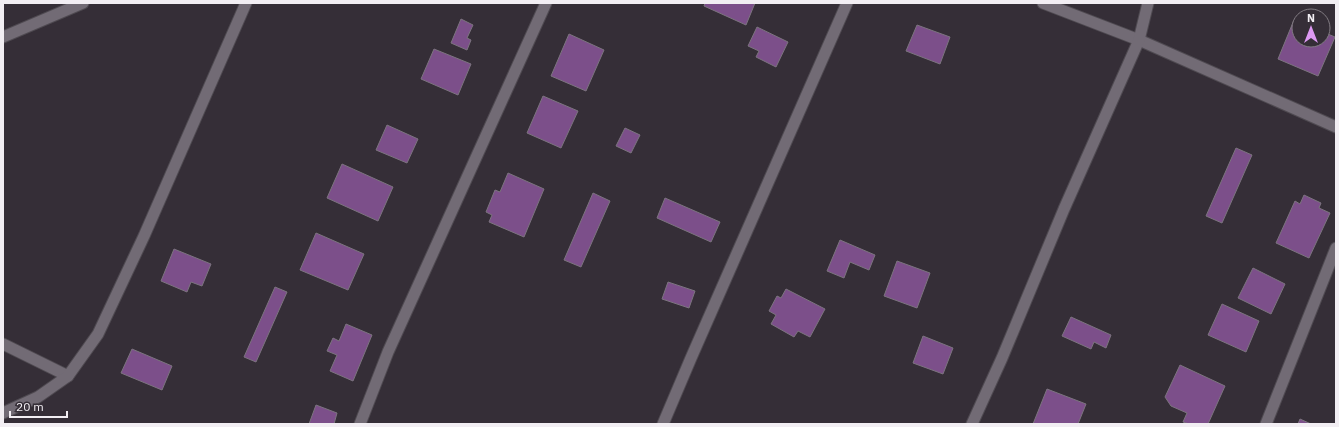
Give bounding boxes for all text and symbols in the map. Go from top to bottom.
north arrow [1291,8,1331,48]
text: N [1307,11,1315,25]
scale bar [10,393,67,419]
text: 20 m [16,399,44,414]

